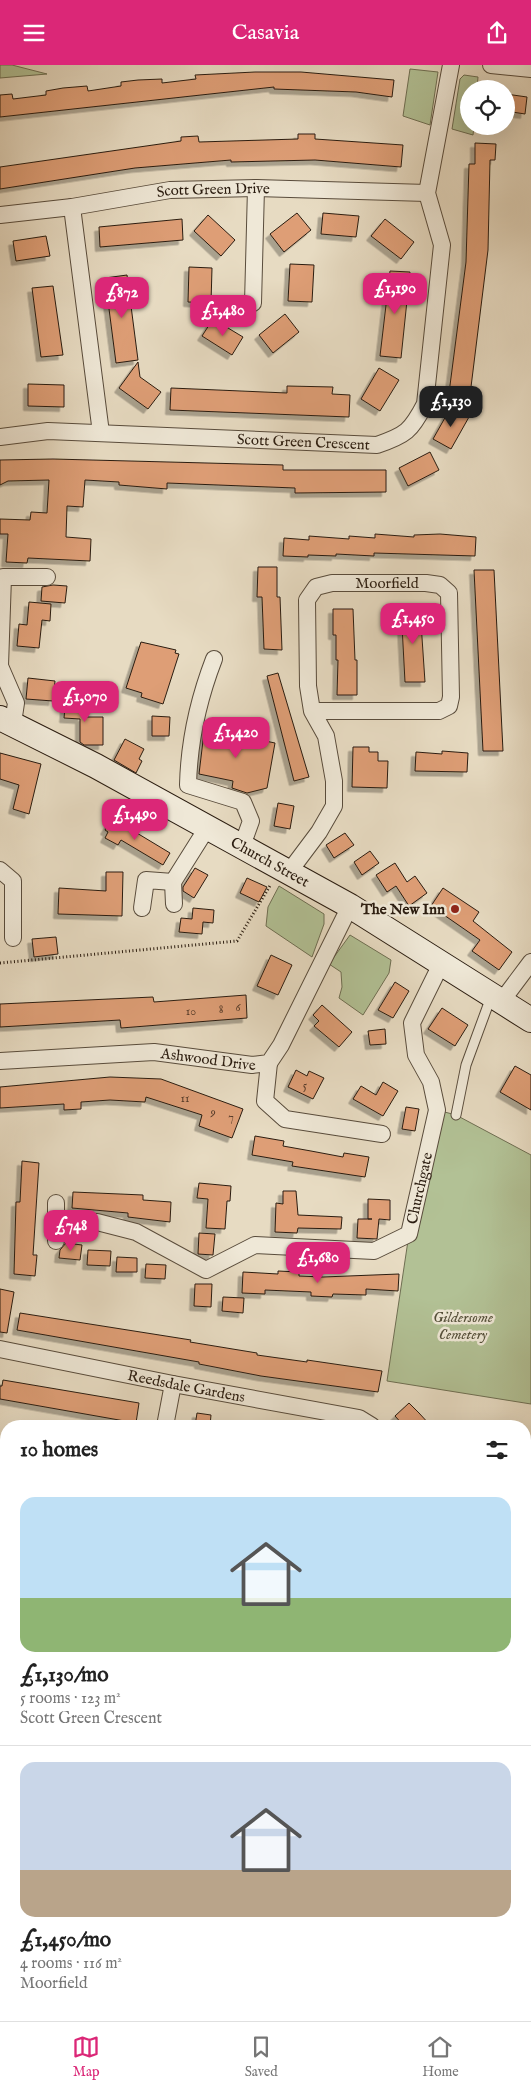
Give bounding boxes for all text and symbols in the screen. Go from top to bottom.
icon: menu [20,19,48,47]
text: Casavia [232,19,299,47]
icon: share [483,19,511,47]
map controls [460,80,515,135]
button: locate [460,80,515,135]
street label: Scott Green Drive [155,178,270,202]
pin: £1,190 [354,273,436,315]
pin: £872 [92,277,152,319]
text: £1,190 [374,279,416,299]
text: £872 [106,283,138,303]
pin: £1,480 [182,295,264,337]
text: £1,480 [201,301,245,321]
pin: £1,130 [410,385,492,428]
text: £1,130 [430,392,472,412]
street label: Scott Green Crescent [236,430,370,454]
street label: Moorfield [355,574,420,593]
pin: £1,450 [372,603,454,645]
text: £1,450 [391,609,435,629]
pin: £1,070 [44,681,126,723]
text: £1,070 [63,687,107,707]
pin: £1,420 [195,717,277,759]
text: £1,420 [214,723,258,743]
pin: £1,490 [94,799,176,841]
text: £1,490 [113,805,157,825]
street label: Church Street [227,833,313,891]
place label: The New Inn [360,900,445,919]
marker: The New Inn [449,903,461,915]
house number: 6 [235,1000,241,1015]
house number: 8 [219,1002,224,1017]
house number: 10 [186,1004,196,1019]
street label: Ashwood Drive [159,1043,257,1075]
house number: 5 [303,1078,308,1093]
house number: 11 [181,1091,189,1106]
house number: 9 [209,1105,216,1120]
house number: 7 [228,1110,234,1125]
street label: Churchgate [402,1150,437,1226]
pin: £748 [41,1209,101,1252]
text: £748 [55,1216,87,1236]
pin: £1,680 [277,1241,359,1284]
text: £1,680 [297,1248,339,1268]
park label: Gildersome Cemetery [433,1308,493,1344]
street label: Reedsdale Gardens [126,1366,247,1406]
icon: filters [483,1436,511,1464]
text: 10 homes [20,1437,98,1464]
icon: home [221,1529,311,1619]
text: £1,130/mo [20,1662,109,1689]
text: 5 rooms · 123 m² [20,1689,121,1709]
text: Scott Green Crescent [20,1709,162,1729]
icon: home [221,1795,311,1885]
text: £1,450/mo [20,1927,111,1954]
text: 4 rooms · 116 m² [20,1954,122,1974]
text: Moorfield [20,1974,87,1994]
tab: Map [72,2033,100,2081]
tab: Saved [245,2033,278,2081]
tab: Home [422,2033,459,2081]

